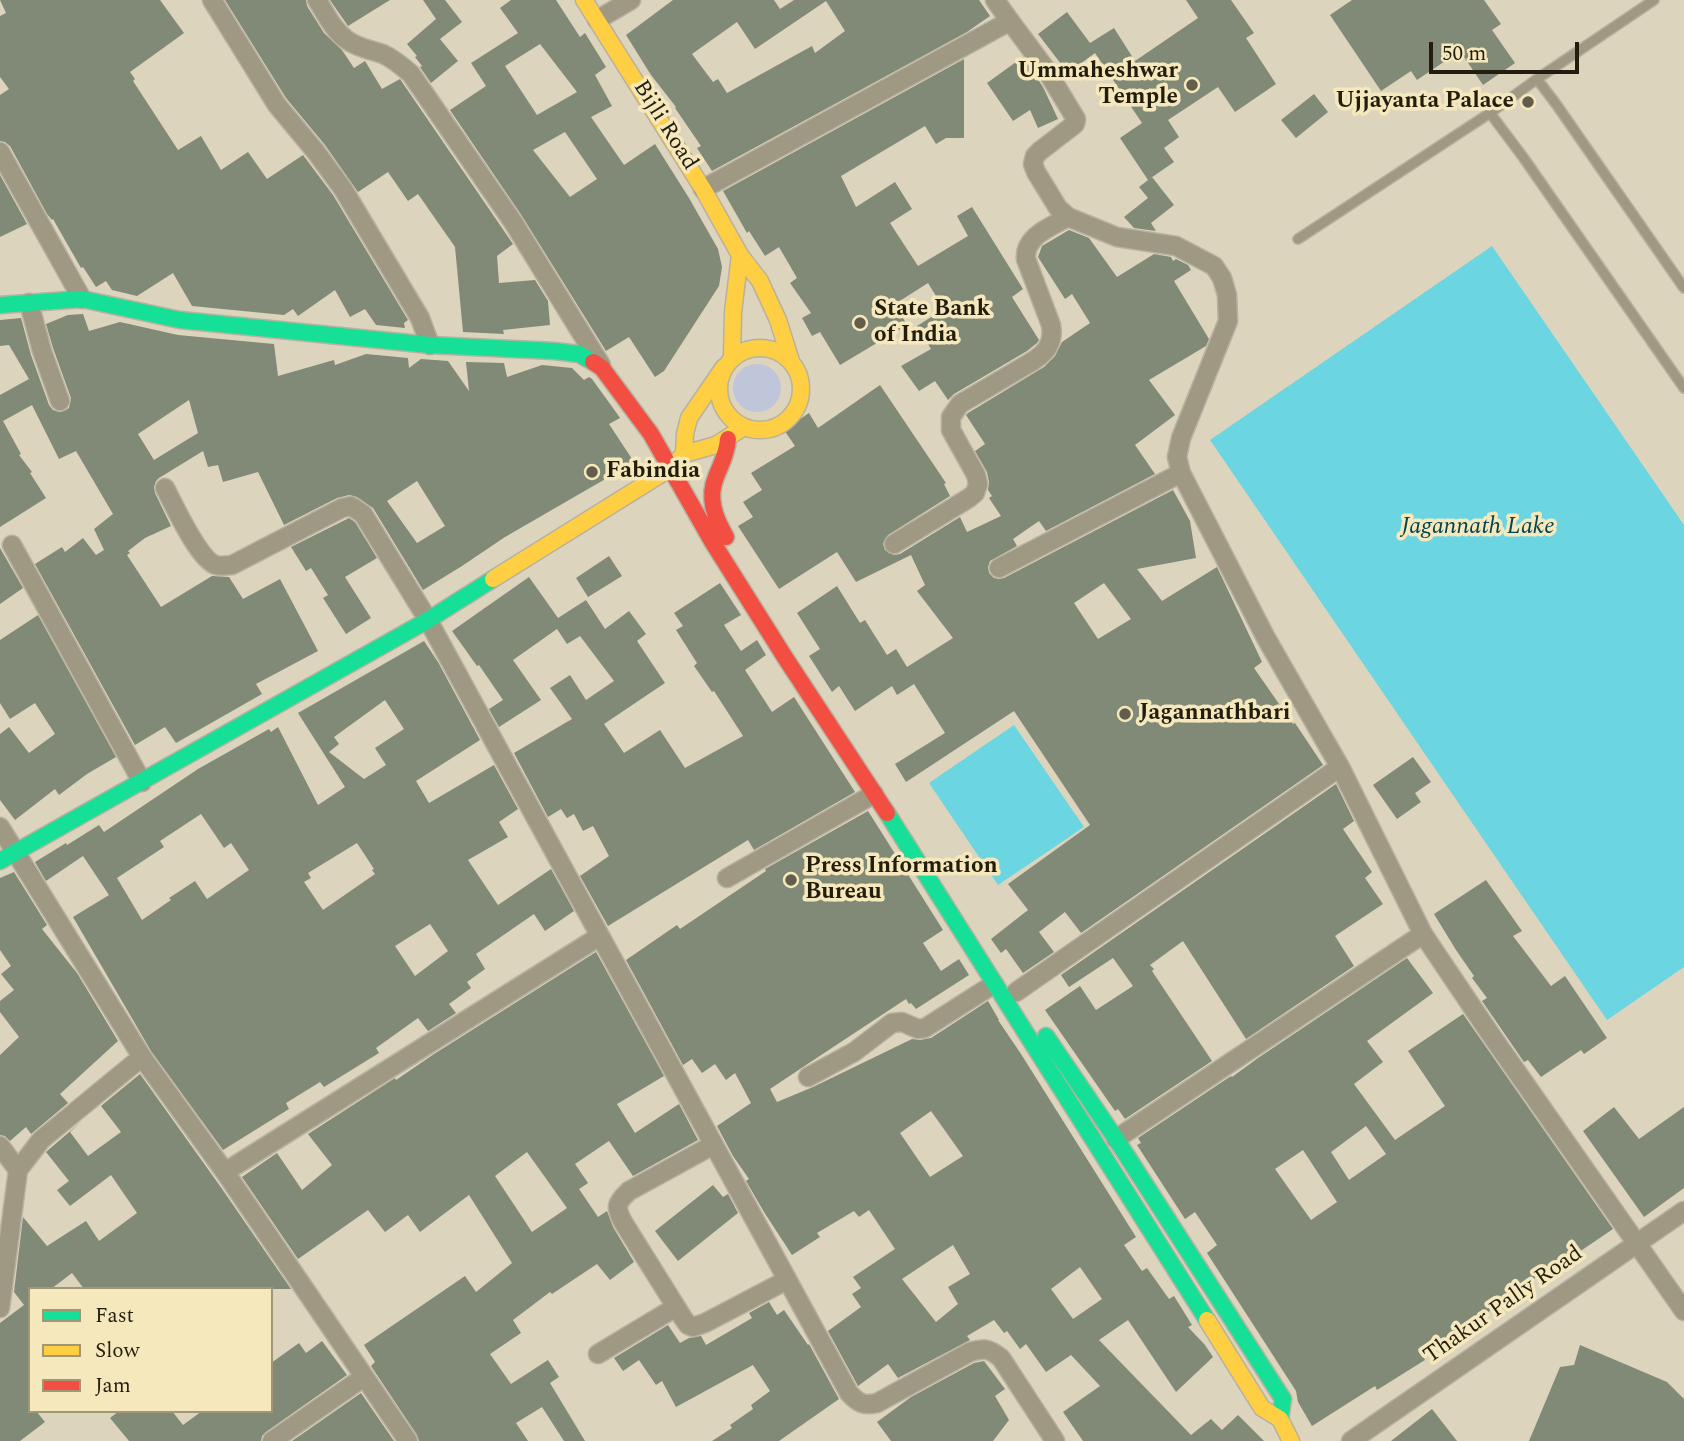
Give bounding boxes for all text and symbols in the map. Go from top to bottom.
scale bar [1432,28,1582,72]
text: 50 m [1442,38,1486,70]
place label: Ummaheshwar Temple [1018,58,1178,112]
street label: Bijli Road [626,76,702,176]
marker: Ummaheshwar Temple [1184,77,1200,93]
place label: Ujjayanta Palace [1335,88,1514,116]
marker: Ujjayanta Palace [1520,94,1536,110]
place label: State Bank of India [874,296,990,350]
marker: State Bank of India [852,315,868,331]
place label: Fabindia [606,458,700,486]
marker: Fabindia [584,464,600,480]
water label: Jagannath Lake [1401,514,1555,542]
place label: Jagannathbari [1139,700,1290,728]
marker: Jagannathbari [1117,706,1133,722]
place label: Press Information Bureau [805,853,998,907]
marker: Press Information Bureau [783,872,799,888]
street label: Thakur Pally Road [1419,1241,1589,1371]
legend [28,1287,273,1413]
text: Fast [95,1300,134,1332]
text: Slow [95,1335,139,1367]
text: Jam [95,1370,131,1402]

